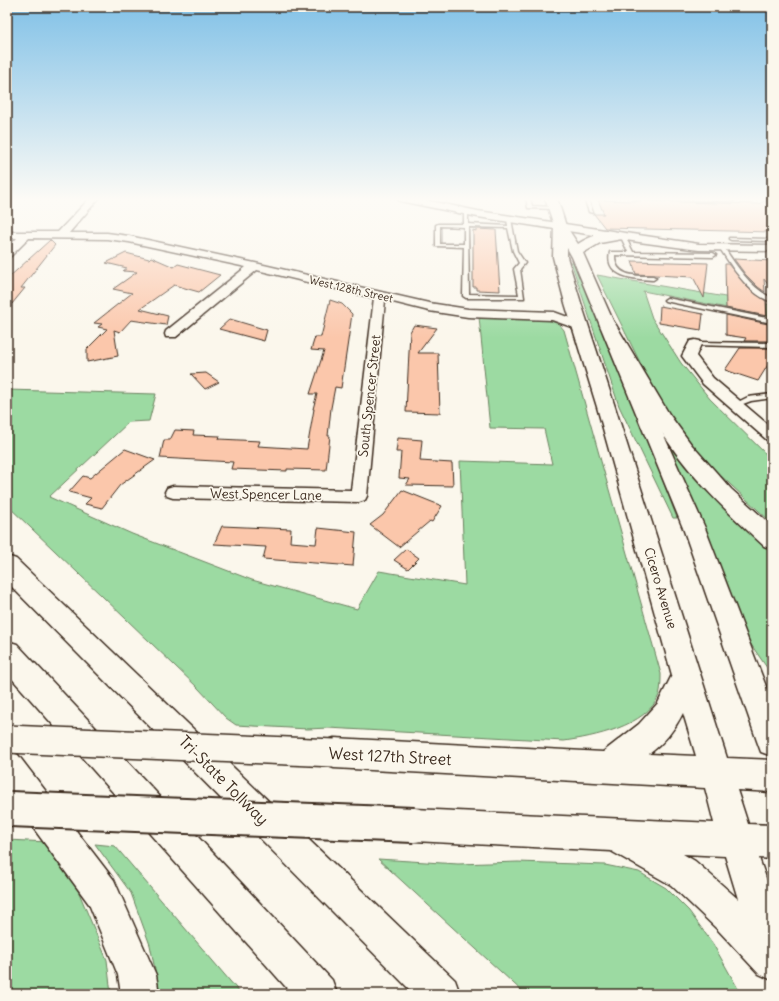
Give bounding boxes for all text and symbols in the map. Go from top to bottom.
street label: West 128th Street [308,273,395,306]
street label: South Spencer Street [355,334,384,458]
street label: West Spencer Lane [210,485,322,504]
street label: Cicero Avenue [640,545,681,631]
street label: Tri-State Tollway [175,731,273,829]
street label: West 127th Street [328,743,453,769]

